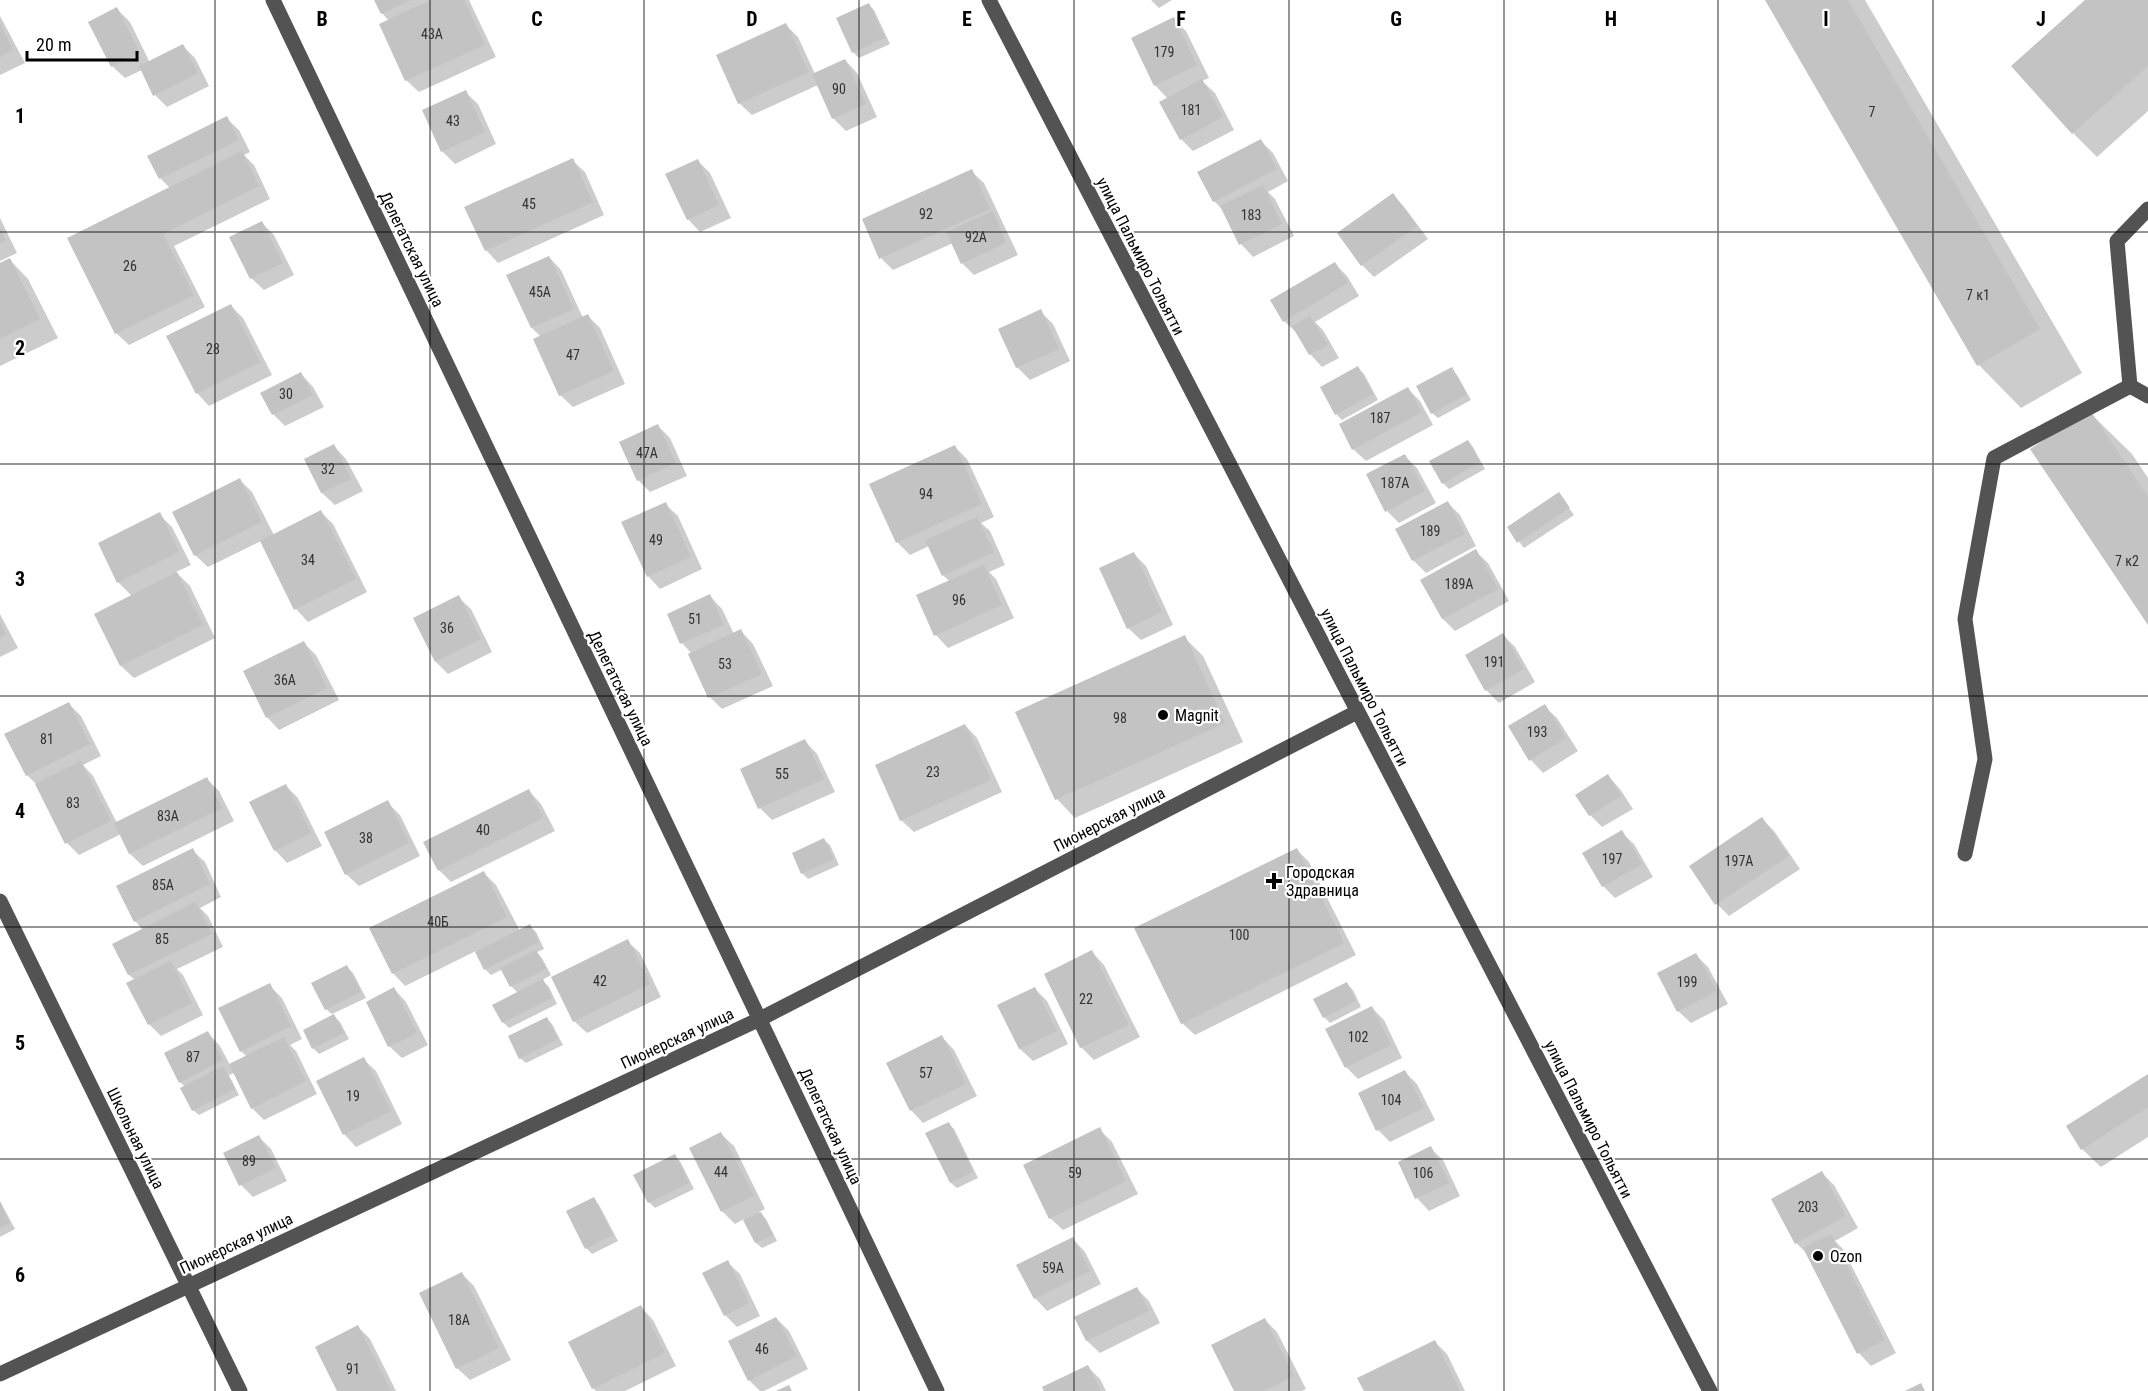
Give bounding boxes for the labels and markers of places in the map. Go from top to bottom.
place label: Magnit [1175,706,1219,725]
marker: Magnit [1156,708,1170,722]
place label: Городская Здравница [1286,863,1359,900]
marker: Городская Здравница [1267,874,1281,888]
place label: Ozon [1830,1247,1862,1266]
marker: Ozon [1811,1249,1825,1263]

